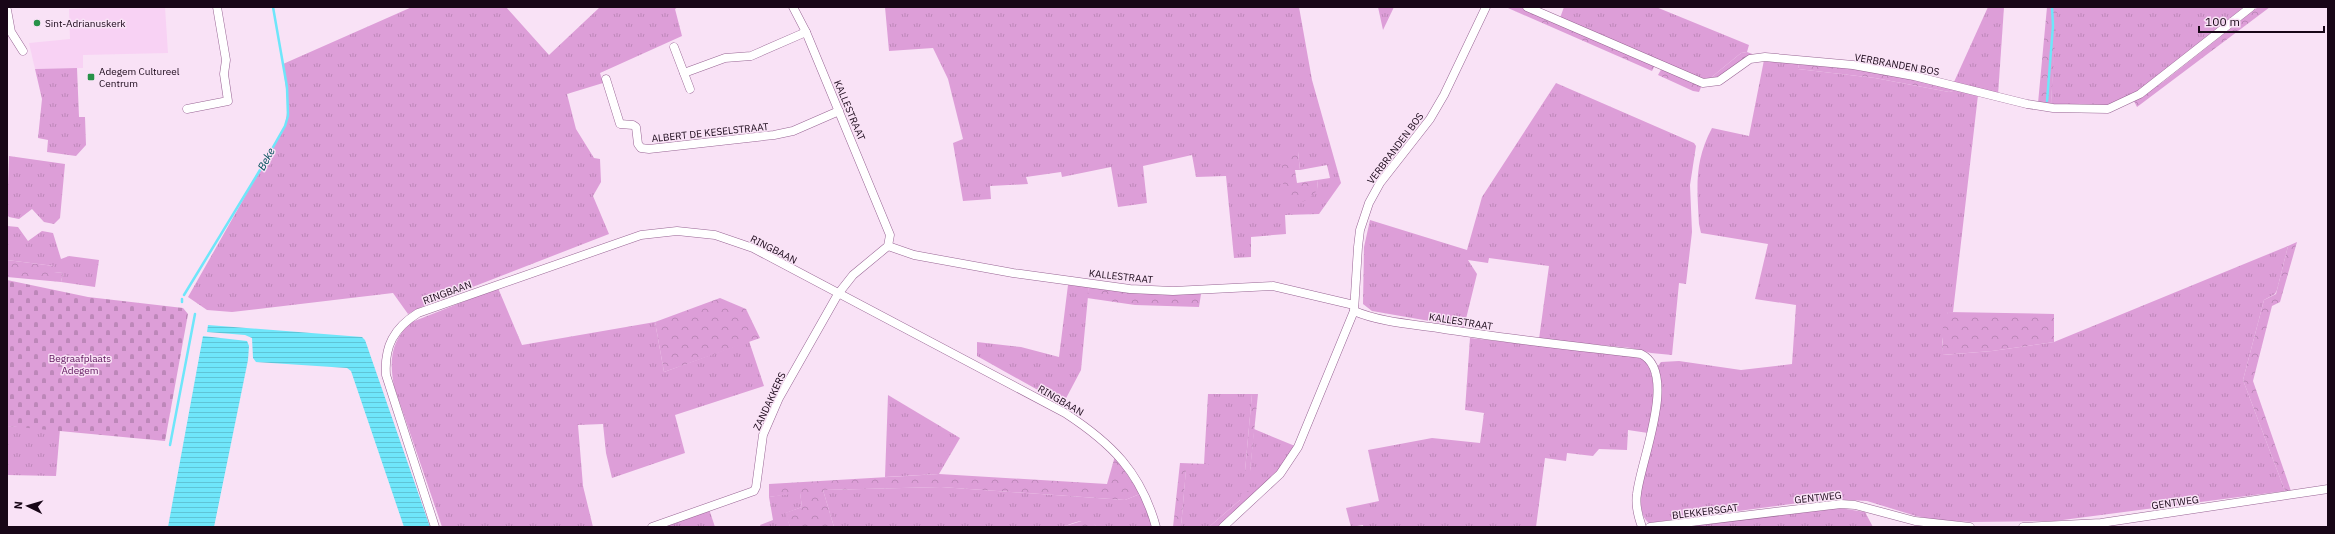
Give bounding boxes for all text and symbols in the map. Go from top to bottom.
scale bar [2199,8,2324,34]
text: 100 m [2205,14,2240,29]
place label: Sint-Adrianuskerk [45,17,126,30]
marker: Sint-Adrianuskerk [32,18,42,28]
street label: VERBRANDEN BOS [1853,51,1941,78]
place label: Adegem Cultureel Centrum [99,65,180,90]
marker: Adegem Cultureel Centrum [86,72,96,82]
street label: KALLESTRAAT [831,78,868,143]
street label: VERBRANDEN BOS [1364,110,1427,187]
street label: ALBERT DE KESELSTRAAT [651,120,769,145]
water label: Beke [254,145,278,173]
street label: RINGBAAN [748,232,799,267]
street label: KALLESTRAAT [1088,267,1154,286]
street label: RINGBAAN [421,278,473,307]
street label: KALLESTRAAT [1428,310,1494,333]
park label: Begraafplaats Adegem [49,352,111,377]
street label: ZANDAKKERS [750,370,789,433]
street label: RINGBAAN [1035,382,1086,419]
north arrow [8,486,48,526]
street label: GENTWEG [1794,489,1842,506]
street label: GENTWEG [2151,493,2199,512]
text: N [11,501,25,510]
street label: BLEKKERSGAT [1671,501,1739,522]

